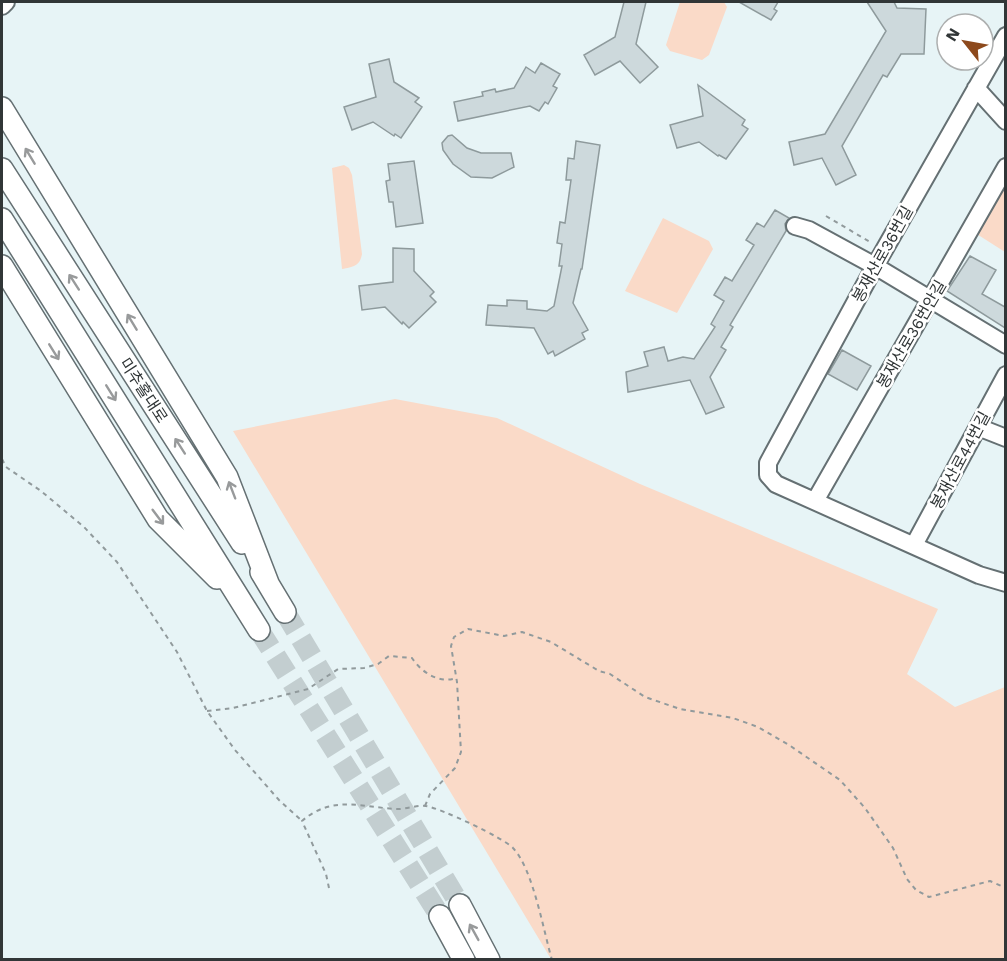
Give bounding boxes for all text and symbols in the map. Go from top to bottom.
north arrow [935,12,995,72]
text: N [941,25,964,45]
one-way arrow [24,148,36,165]
street label: 봉재산로36번길 [848,203,917,306]
one-way arrow [68,274,80,291]
street label: 봉재산로36번안길 [873,277,950,392]
one-way arrow [126,314,138,331]
one-way arrow [49,343,61,360]
street label: 미추홀대로 [116,354,172,427]
one-way arrow [105,384,117,401]
street label: 봉재산로44번길 [927,408,994,512]
one-way arrow [173,437,186,454]
one-way arrow [225,481,236,499]
one-way arrow [151,509,164,525]
one-way arrow [468,924,479,942]

